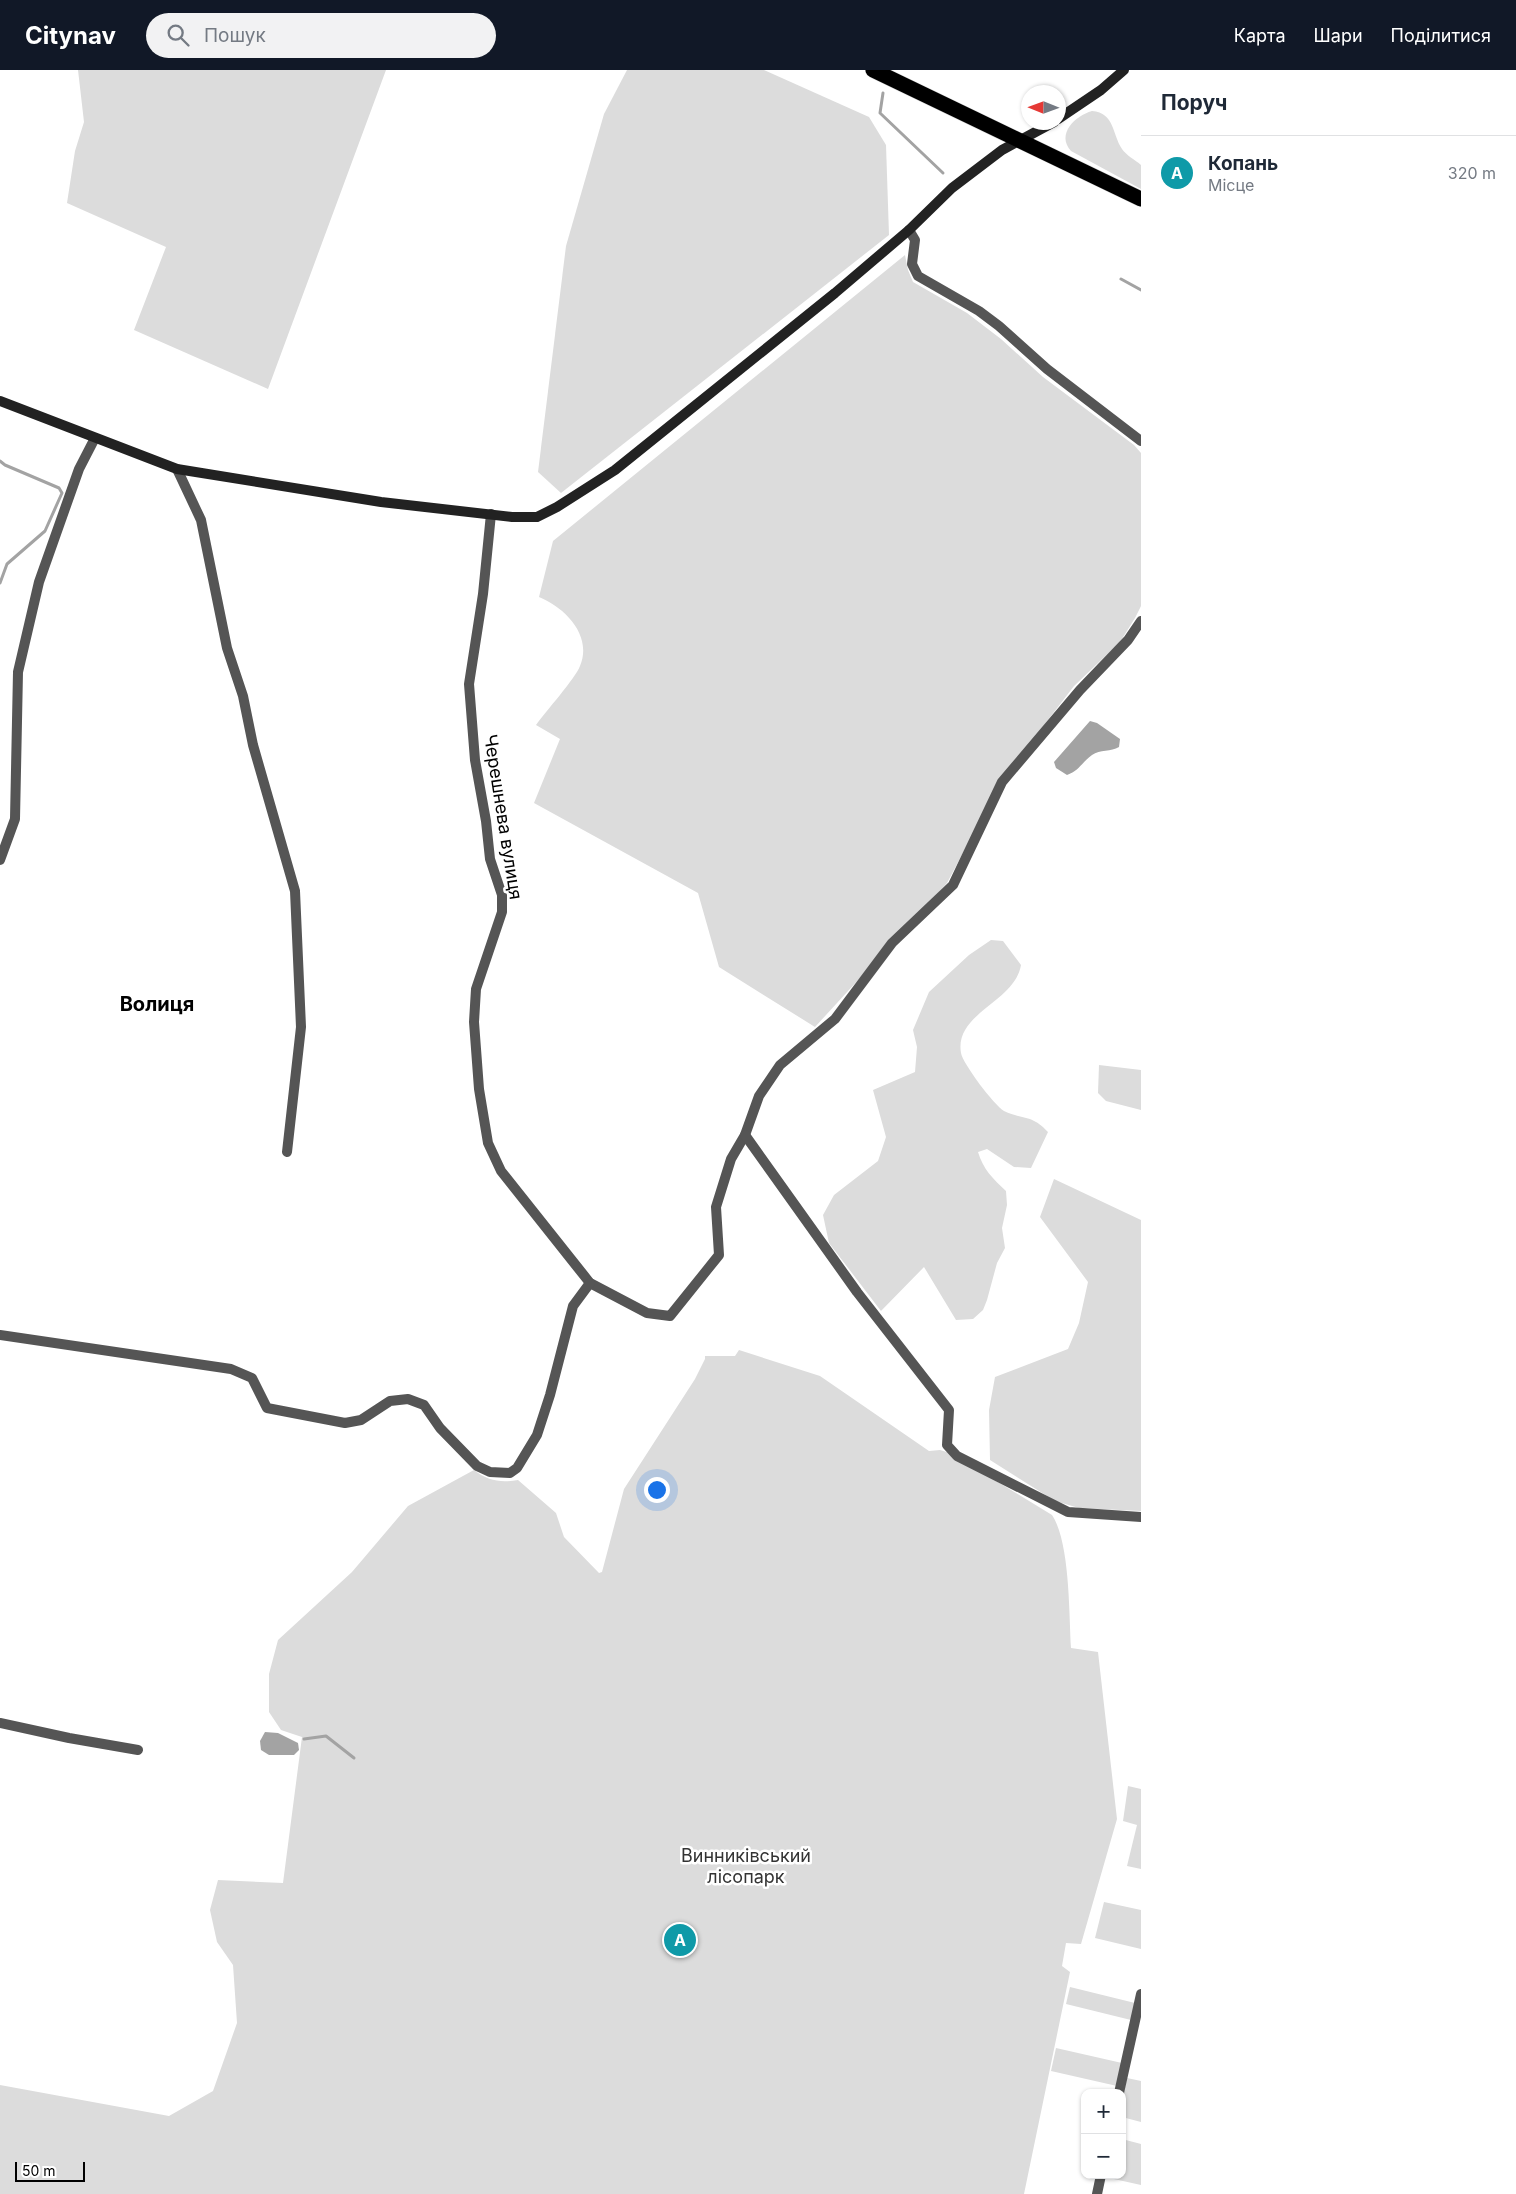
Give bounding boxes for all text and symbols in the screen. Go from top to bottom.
search box [146,13,496,58]
text: Citynav [25,21,116,50]
icon: search [164,21,192,49]
text: Пошук [204,24,266,47]
text: Карта [1234,25,1286,46]
text: Шари [1314,25,1363,46]
text: Поділитися [1391,25,1491,46]
north arrow [1021,85,1066,130]
text: Поруч [1161,90,1228,115]
text: Копань [1208,152,1278,175]
text: A [1171,163,1183,183]
text: 320 m [1448,163,1496,183]
text: Місце [1208,175,1254,195]
street label: Черешнева вулиця [480,733,527,901]
district label: Волиця [120,992,194,1016]
your location [644,1477,670,1503]
park label: Винниківський лісопарк [681,1845,811,1887]
pin: A [664,1921,696,1959]
map controls [1081,2089,1126,2179]
button: + [1081,2089,1126,2134]
button: − [1081,2134,1126,2179]
scale bar [15,2159,85,2182]
text: 50 m [22,2162,56,2179]

